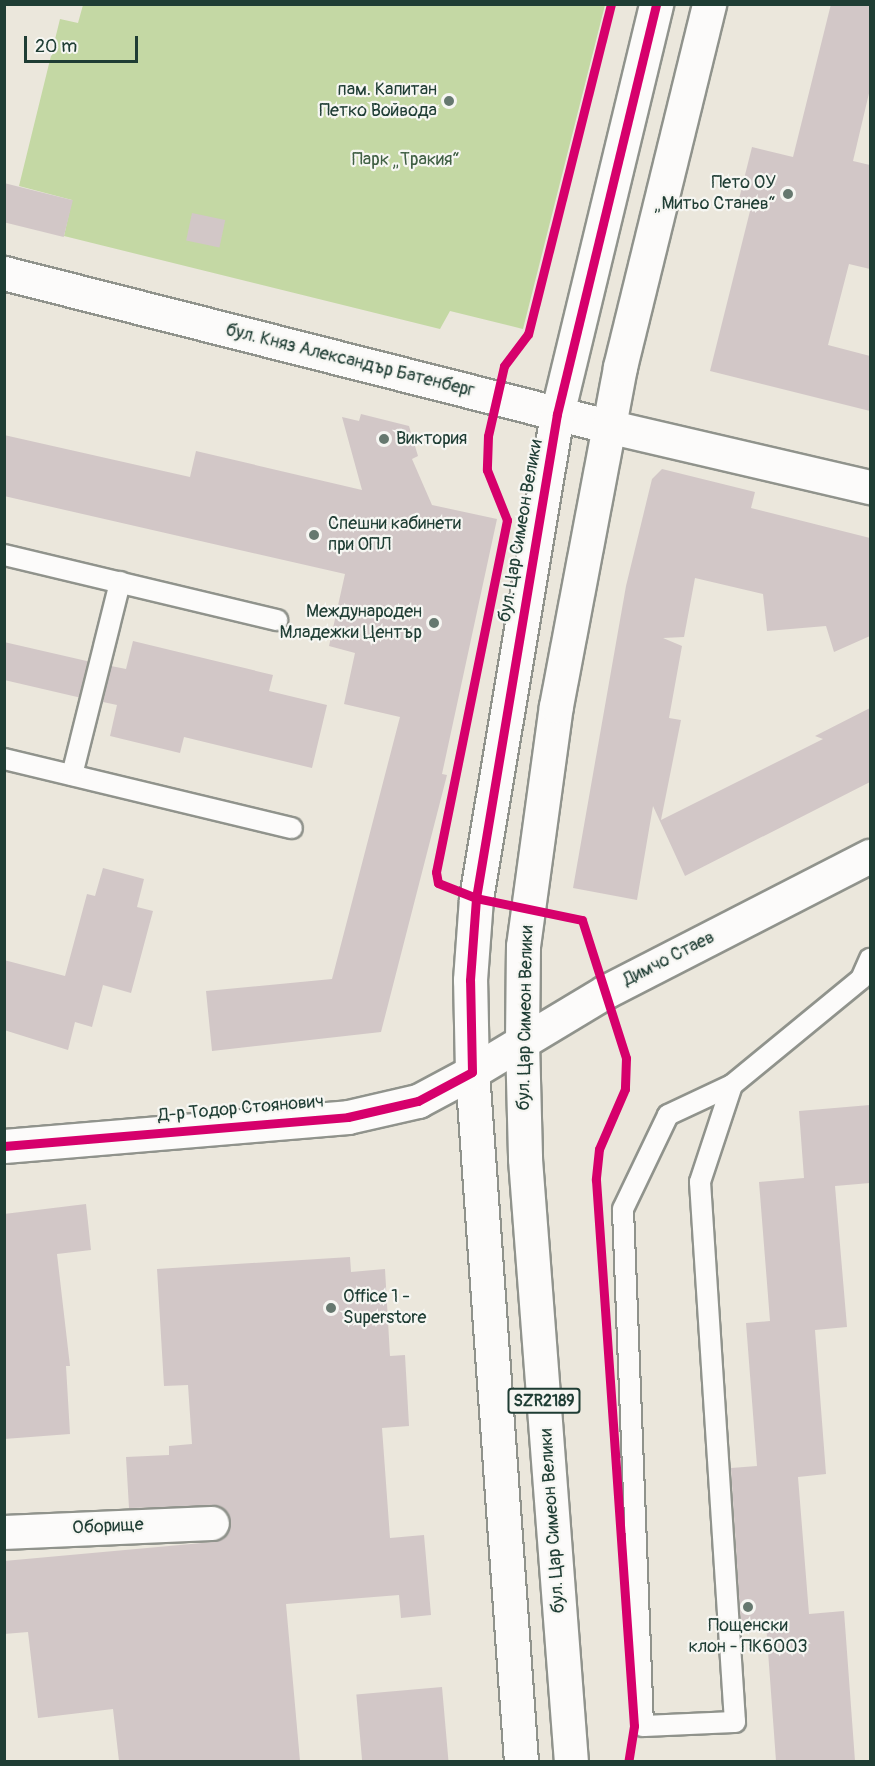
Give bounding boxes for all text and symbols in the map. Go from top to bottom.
scale bar [27,24,141,62]
text: 20 m [35,35,77,58]
place label: пам. Капитан Петко Войвода [319,80,437,122]
marker: пам. Капитан Петко Войвода [442,94,456,108]
park label: Парк „Тракия“ [352,149,460,171]
place label: Пето ОУ „Митьо Станев“ [654,173,776,216]
marker: Пето ОУ „Митьо Станев“ [781,187,795,201]
street label: бул. Княз Александър Батенберг [223,320,477,402]
place label: Виктория [396,428,467,450]
marker: Виктория [377,432,391,446]
street label: бул. Цар Симеон Велики [494,438,548,624]
place label: Спешни кабинети при ОПЛ [328,514,461,556]
marker: Спешни кабинети при ОПЛ [305,526,323,544]
place label: Международен Младежки Център [280,602,422,644]
marker: Международен Младежки Център [427,616,441,630]
street label: бул. Цар Симеон Велики [514,925,538,1111]
street label: Димчо Стаев [620,927,718,991]
street label: Д-р Тодор Стоянович [157,1091,325,1127]
place label: Office 1 - Superstore [343,1287,426,1330]
marker: Office 1 - Superstore [324,1301,338,1315]
road number: SZR2189 [506,1388,582,1414]
street label: бул. Цар Симеон Велики [536,1428,570,1614]
street label: Оборище [72,1514,144,1540]
marker: Пощенски клон - ПК6003 [741,1600,755,1614]
place label: Пощенски клон - ПК6003 [688,1616,808,1658]

